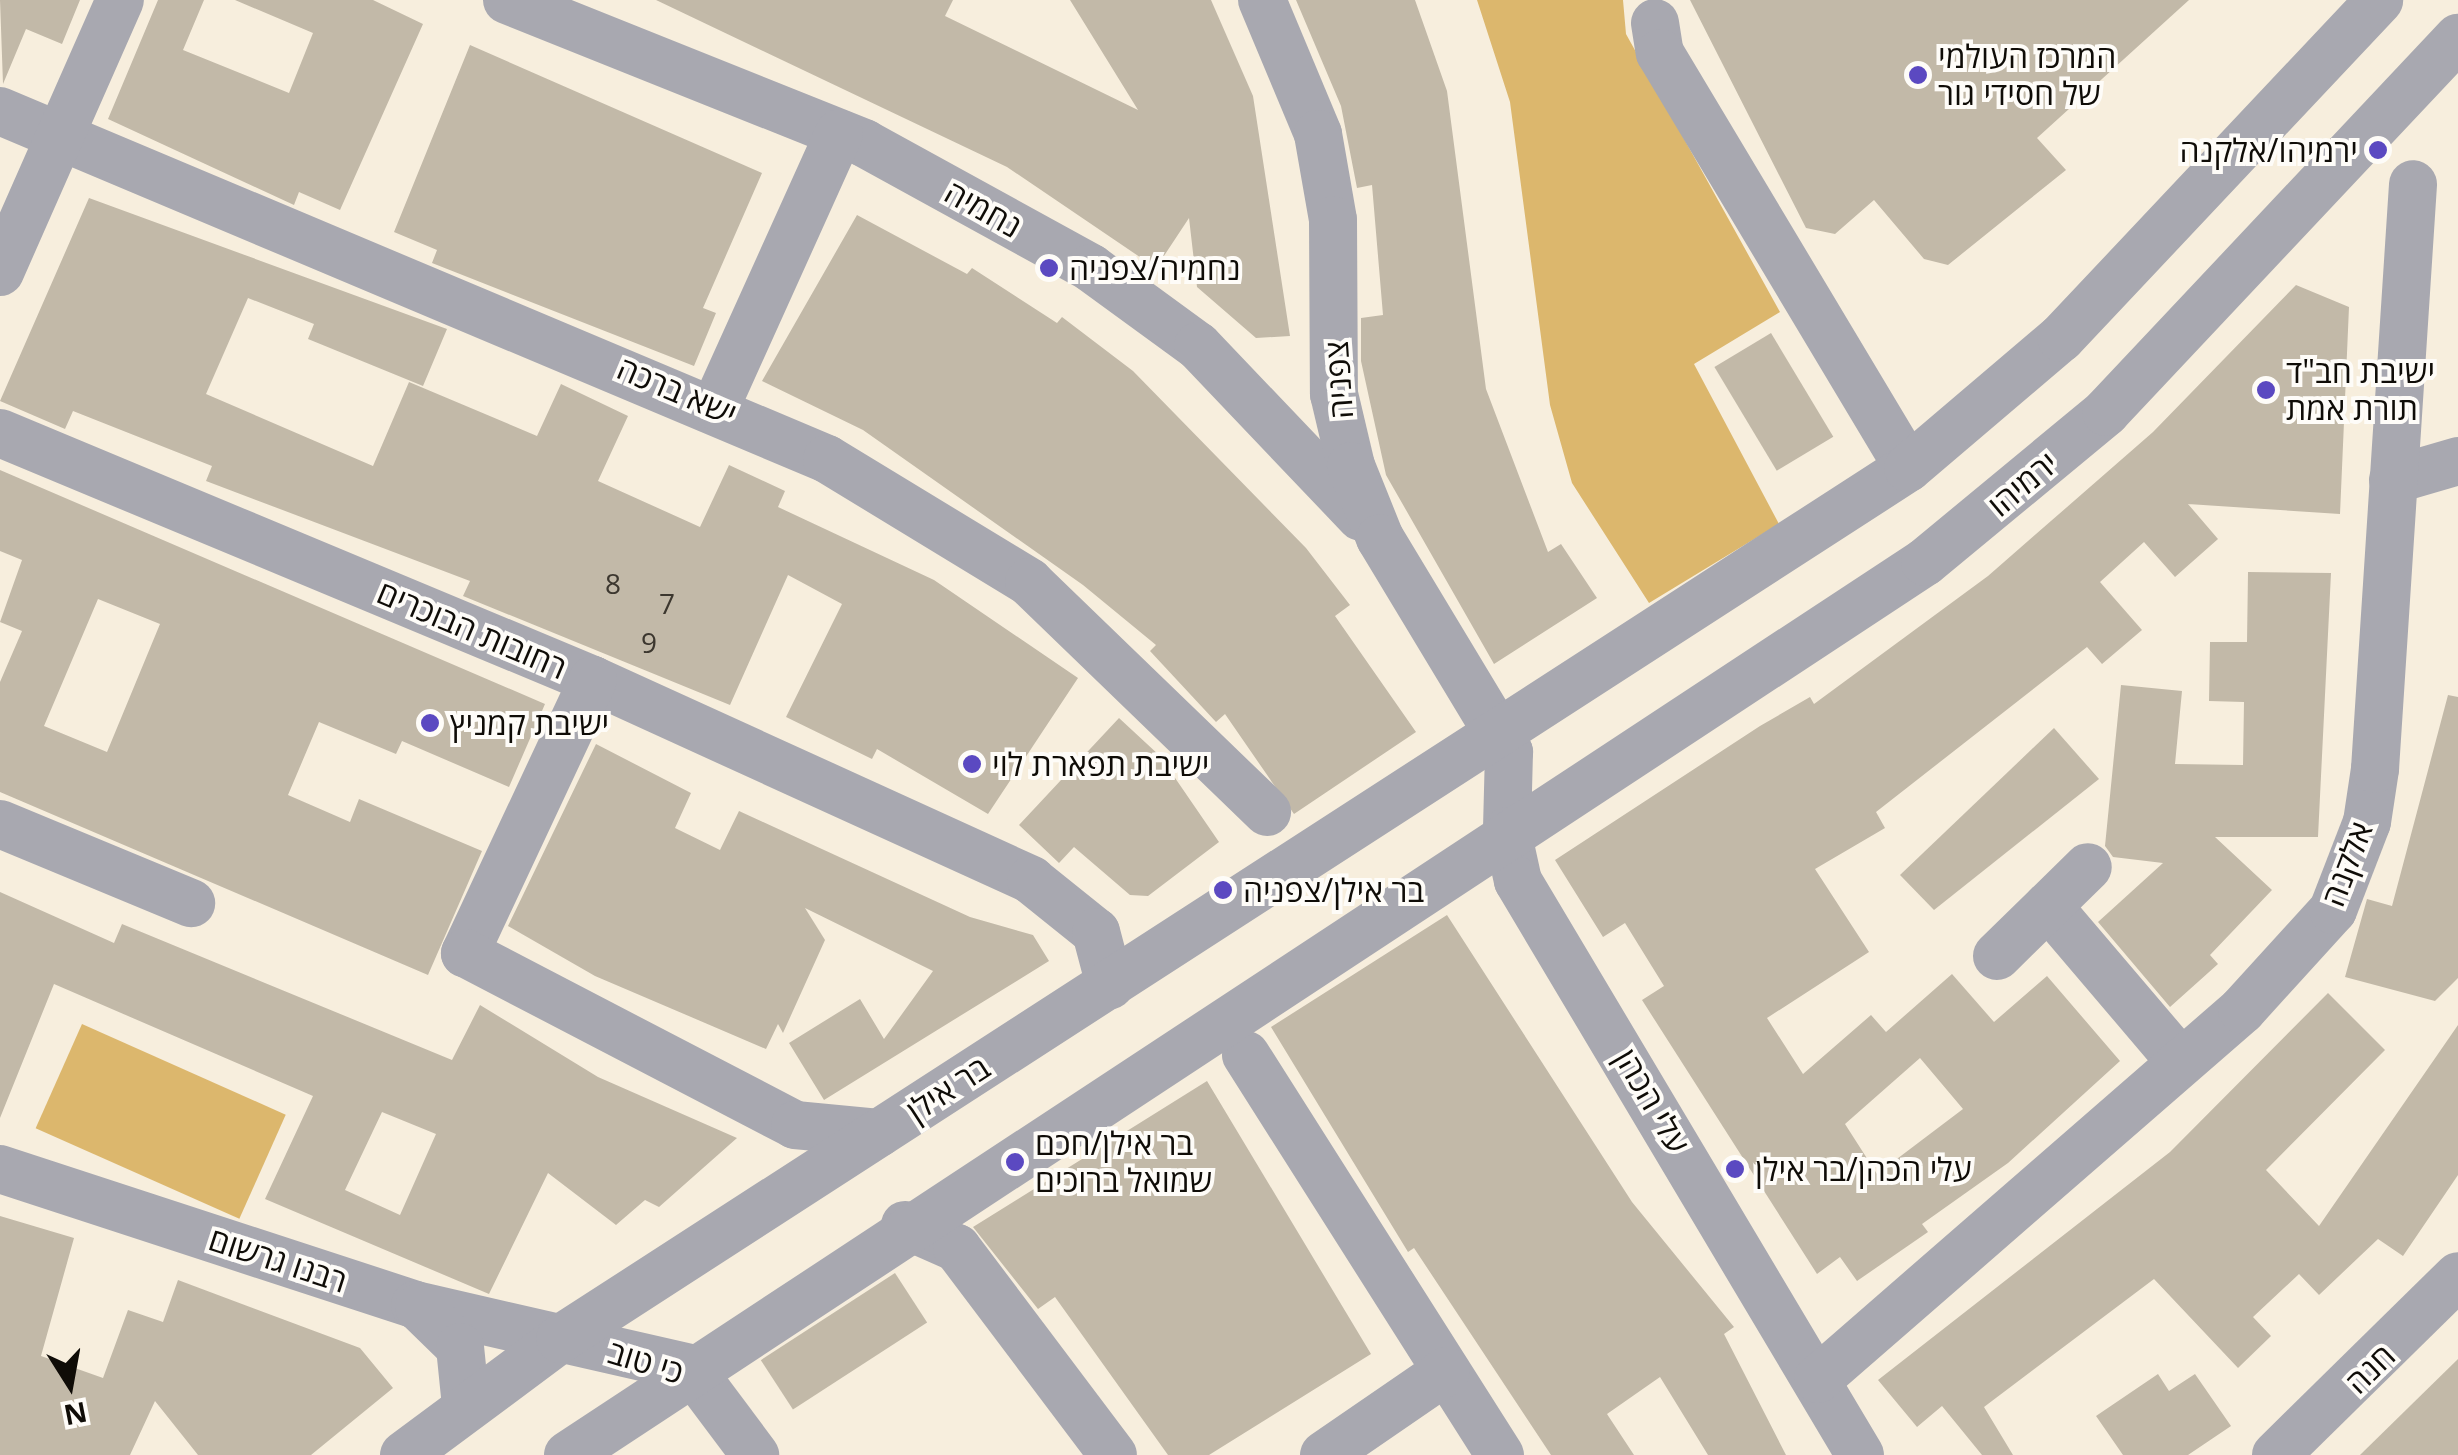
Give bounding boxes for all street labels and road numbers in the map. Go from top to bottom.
street label: נחמיה [938,172,1028,246]
street label: צפניה [1317,340,1361,420]
street label: ישא ברכה [612,349,742,433]
street label: ירמיהו [1980,444,2066,524]
street label: רחובות הבוכרים [372,573,572,687]
street label: אלקנה [2313,816,2381,912]
street label: עלי הכהן [1607,1042,1697,1160]
street label: בר אילן [899,1048,997,1130]
street label: רבנו גרשום [204,1220,352,1300]
street label: כי טוב [604,1332,688,1392]
street label: חנה [2337,1336,2403,1402]

